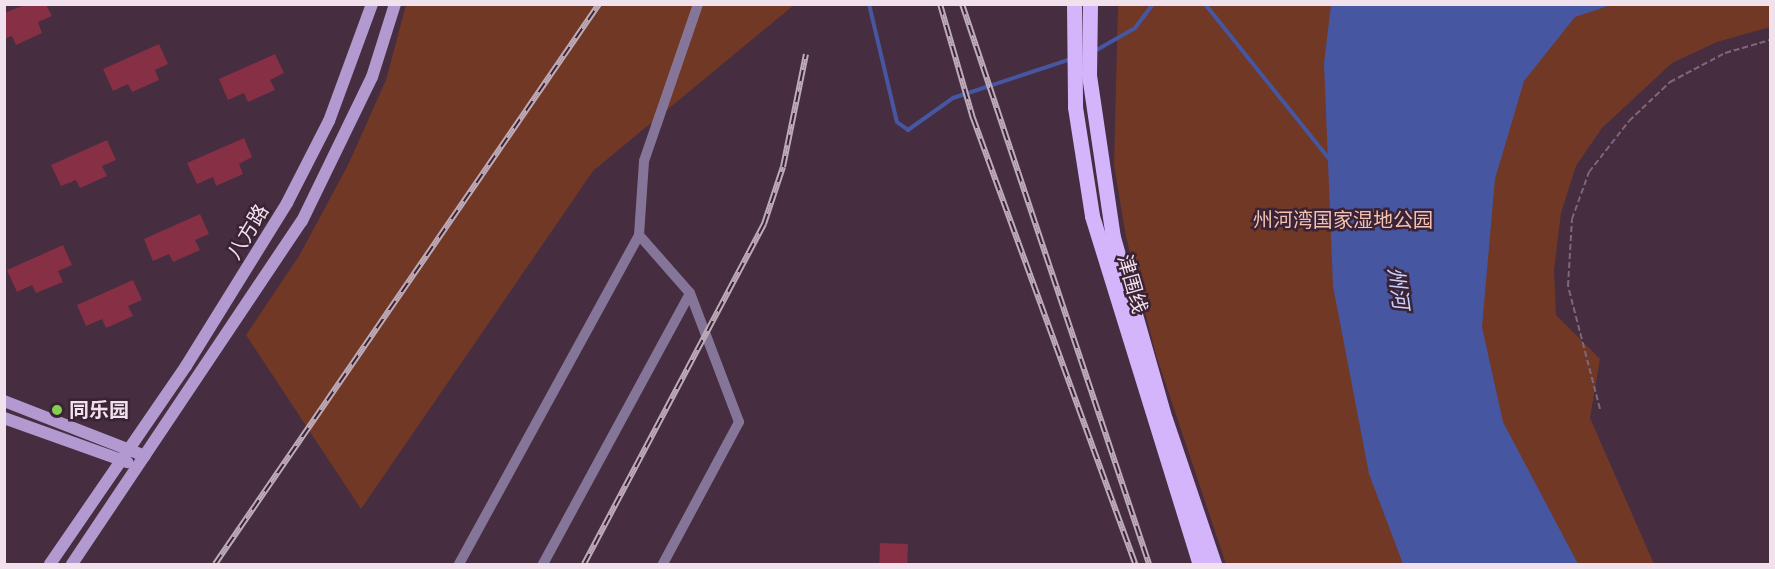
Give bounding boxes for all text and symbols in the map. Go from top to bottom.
street label: 八方路 [222,200,274,264]
park label: 州河湾国家湿地公园 [1253,208,1433,232]
street label: 津围线 [1112,252,1152,316]
water label: 州河 [1383,265,1413,311]
place label: 同乐园 [69,398,129,422]
marker: 同乐园 [50,403,64,417]

